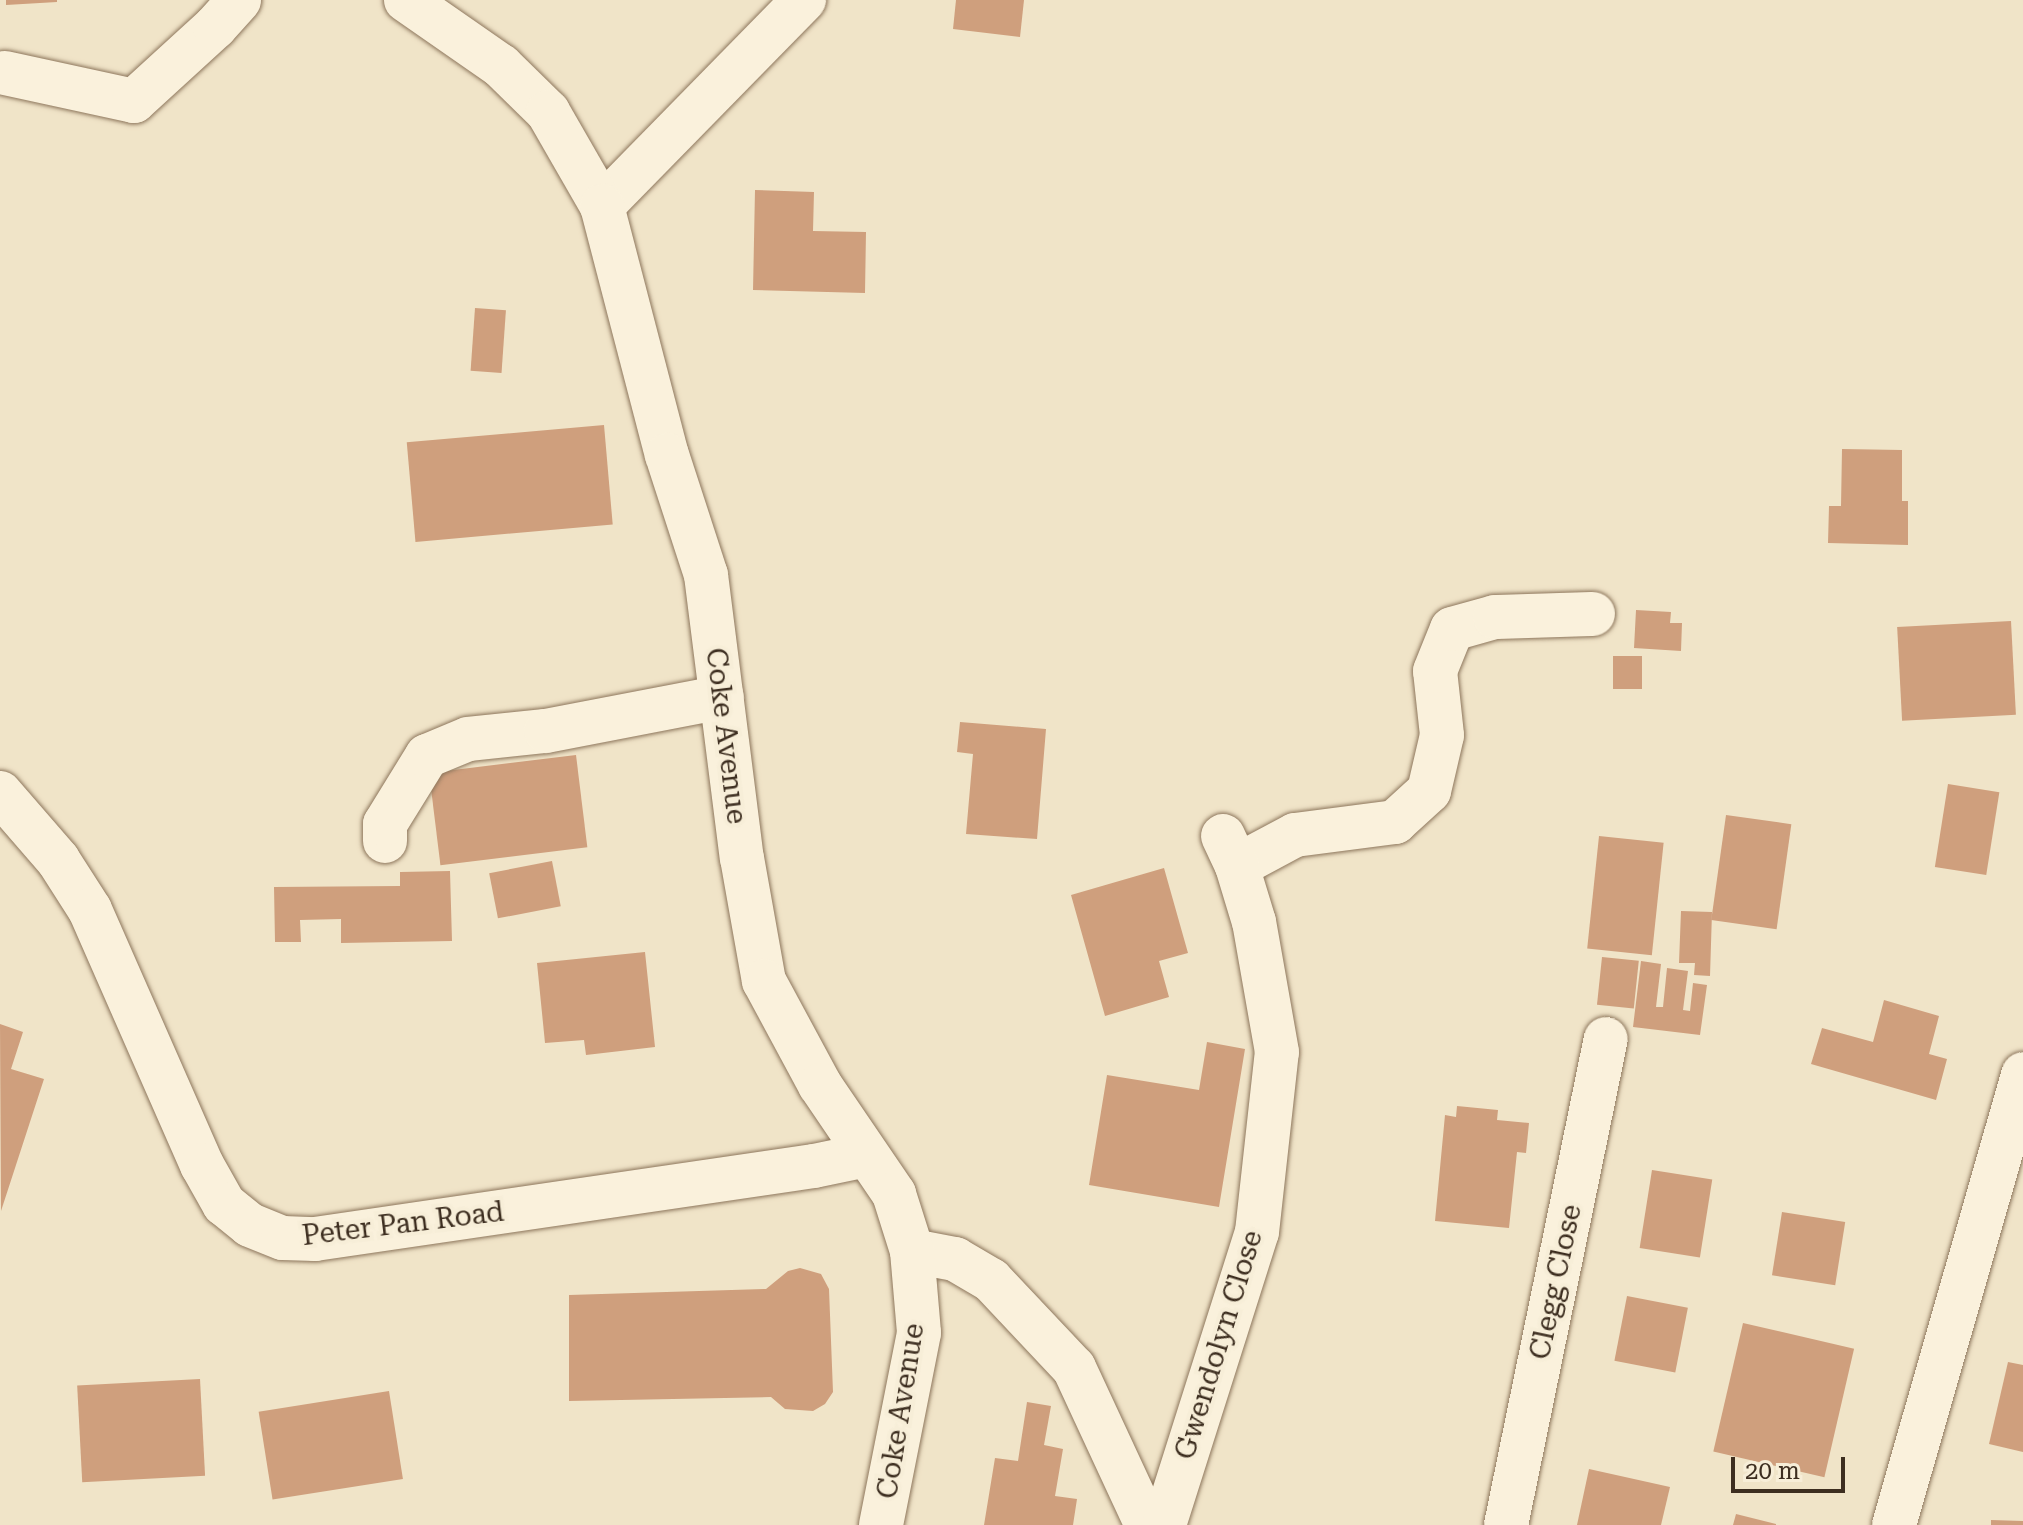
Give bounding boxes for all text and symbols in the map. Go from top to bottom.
street label: Coke Avenue [699,646,753,826]
street label: Peter Pan Road [300,1195,506,1253]
street label: Clegg Close [1523,1201,1589,1363]
street label: Gwendolyn Close [1168,1226,1270,1464]
street label: Coke Avenue [871,1321,931,1501]
scale bar [1735,1441,1849,1491]
text: 20 m [1745,1457,1800,1485]

